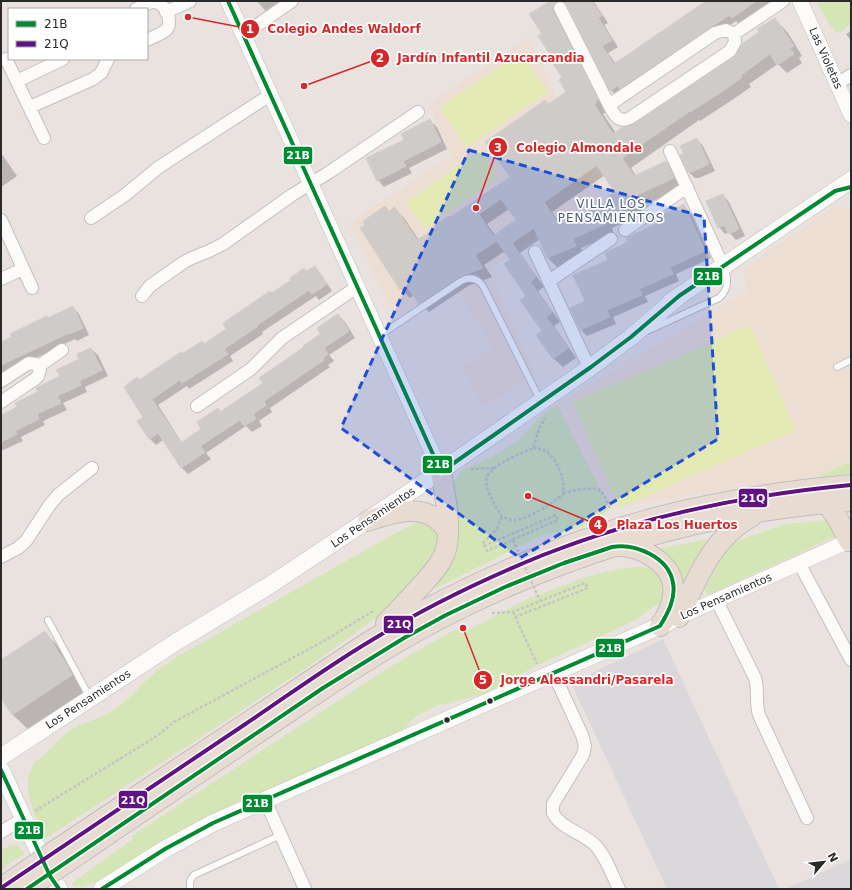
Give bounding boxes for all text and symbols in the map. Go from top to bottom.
legend [8,8,148,60]
text: 21B [44,17,68,31]
callout: Colegio Andes Waldorf [240,17,429,41]
text: 1 [246,22,254,36]
text: Colegio Andes Waldorf [267,22,421,36]
street label: Las Violetas [806,26,845,91]
text: 21Q [44,37,69,51]
callout: Jardín Infantil Azucarcandia [370,46,593,70]
text: 2 [376,51,384,65]
text: Jardín Infantil Azucarcandia [396,51,585,65]
callout: Colegio Almondale [488,135,650,159]
text: 3 [494,141,502,155]
text: Colegio Almondale [516,141,642,155]
line badge: 21B [283,146,313,165]
text: 21B [286,149,310,162]
district label: VILLA LOS PENSAMIENTOS [558,197,664,225]
line badge: 21B [693,267,723,286]
text: 21B [696,270,720,283]
line badge: 21B [422,455,453,474]
text: 21B [426,458,450,471]
street label: Los Pensamientos [329,484,418,550]
line badge: 21Q [738,488,768,508]
text: 21Q [741,492,765,505]
callout: Plaza Los Huertos [588,513,745,537]
text: 4 [594,518,602,532]
text: Plaza Los Huertos [616,518,738,532]
street label: Los Pensamientos [679,570,774,622]
line badge: 21Q [383,615,414,634]
text: 21Q [387,618,411,631]
line badge: 21B [595,638,625,658]
text: 21B [598,642,622,655]
street label: Los Pensamientos [43,667,133,732]
callout: Jorge Alessandri/Pasarela [473,668,682,692]
text: 5 [479,673,487,687]
text: Jorge Alessandri/Pasarela [499,673,674,687]
unlabelled marker [485,696,495,706]
unlabelled marker [442,715,452,725]
line badge: 21Q [118,790,148,809]
text: 21Q [121,794,145,807]
line badge: 21B [242,794,273,813]
text: 21B [245,797,269,810]
line badge: 21B [14,821,44,840]
text: 21B [17,824,41,837]
north arrow [804,842,844,882]
text: N [824,850,840,865]

